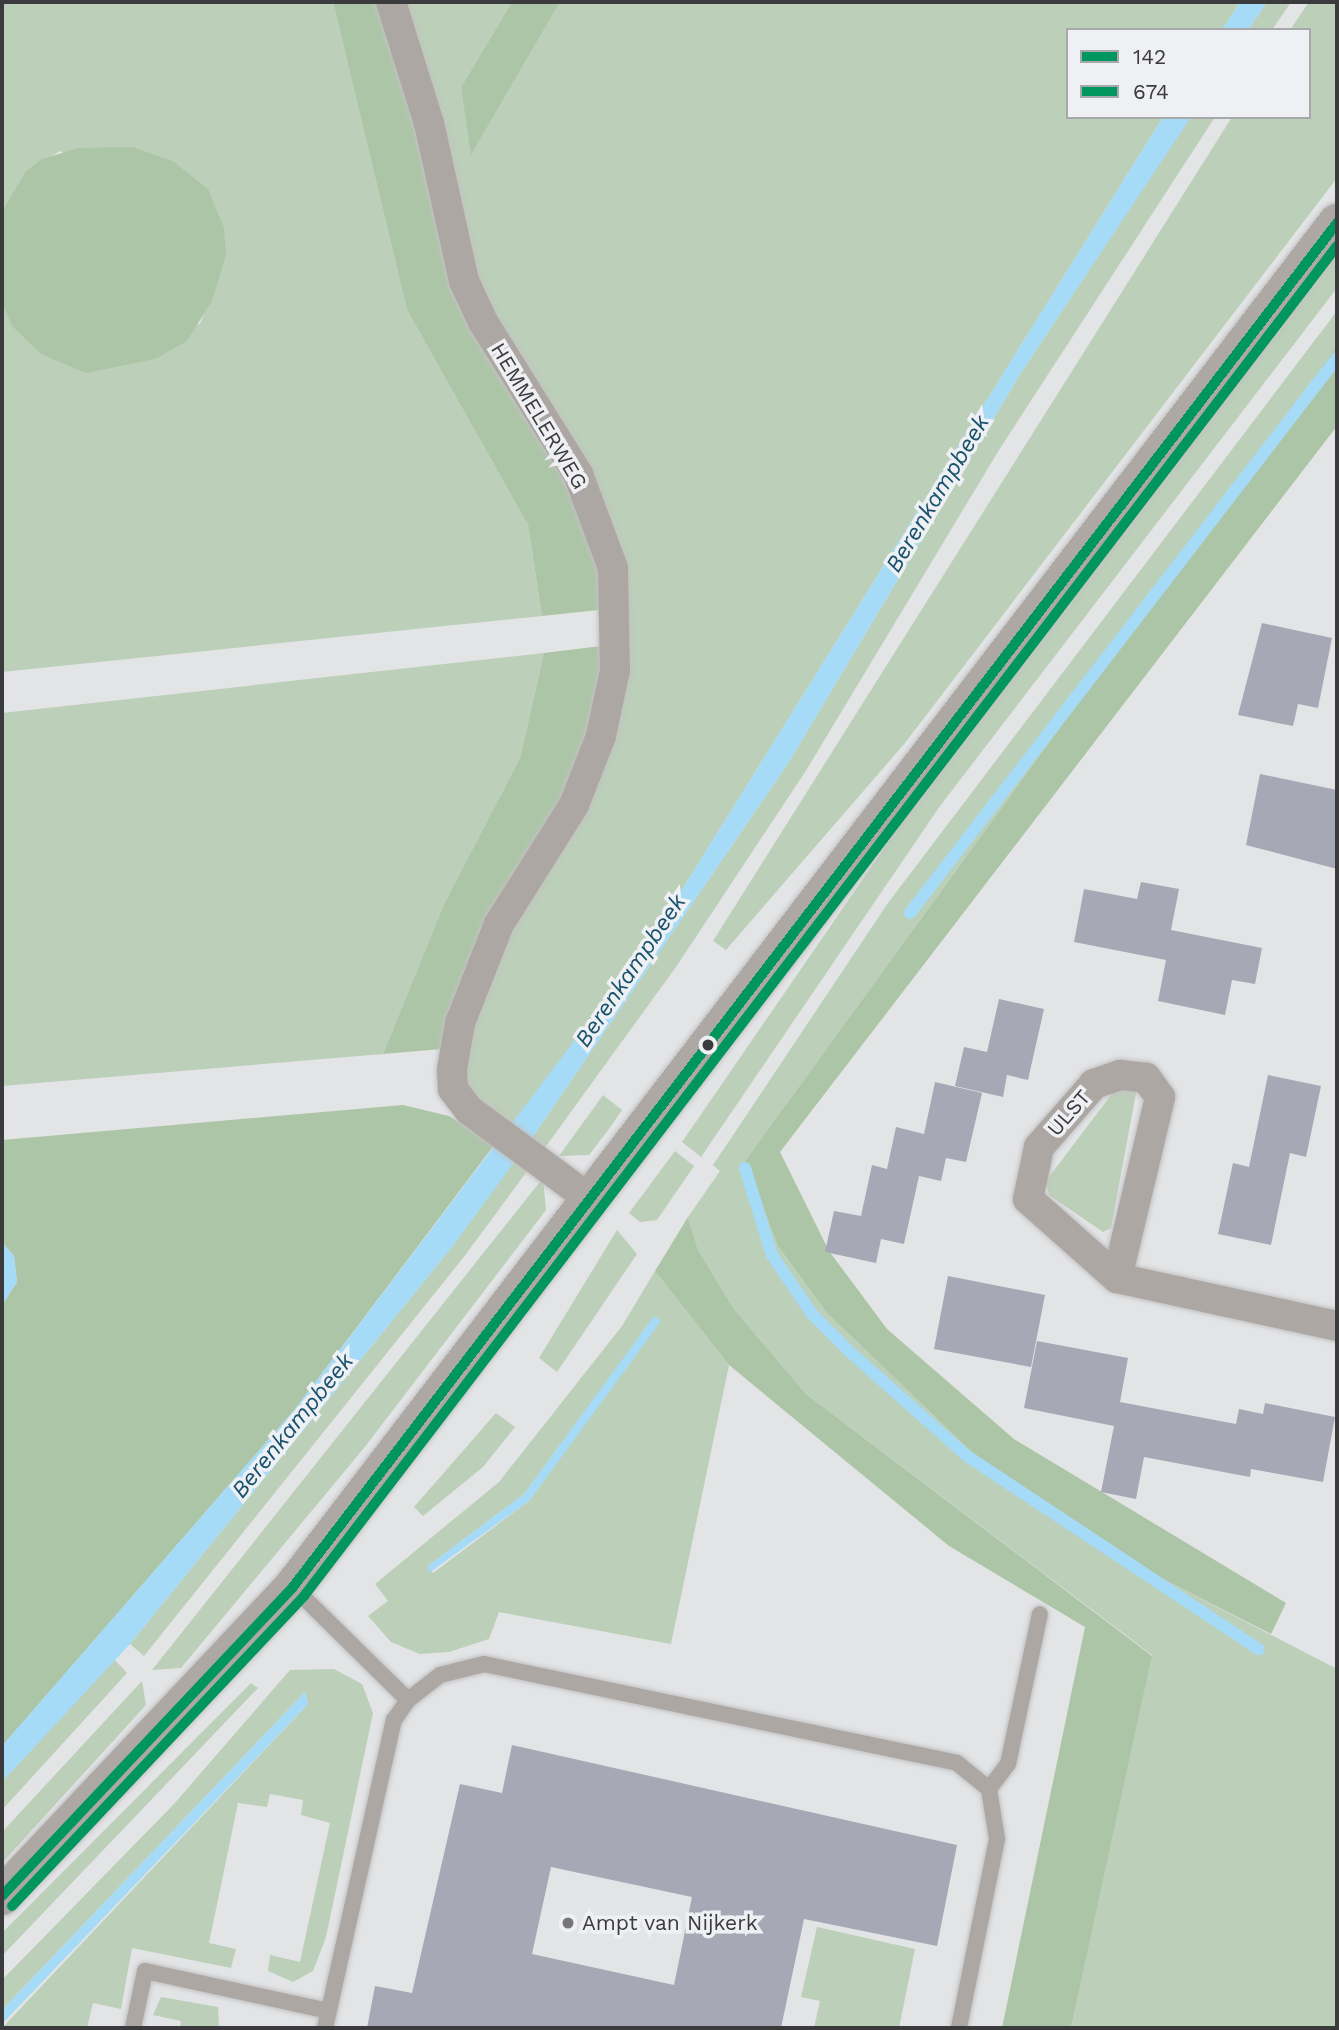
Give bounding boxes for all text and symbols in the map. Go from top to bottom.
legend [1066,28,1311,119]
text: 142 [1133,44,1166,69]
text: 674 [1133,79,1169,104]
street label: HEMMELERWEG [485,338,593,494]
water label: Berenkampbeek [880,411,996,577]
water label: Berenkampbeek [570,889,692,1053]
unlabelled marker [701,1038,715,1052]
street label: ULST [1042,1085,1096,1141]
water label: Berenkampbeek [226,1348,360,1504]
place label: Ampt van Nijkerk [582,1910,758,1936]
marker: Ampt van Nijkerk [560,1915,576,1931]

